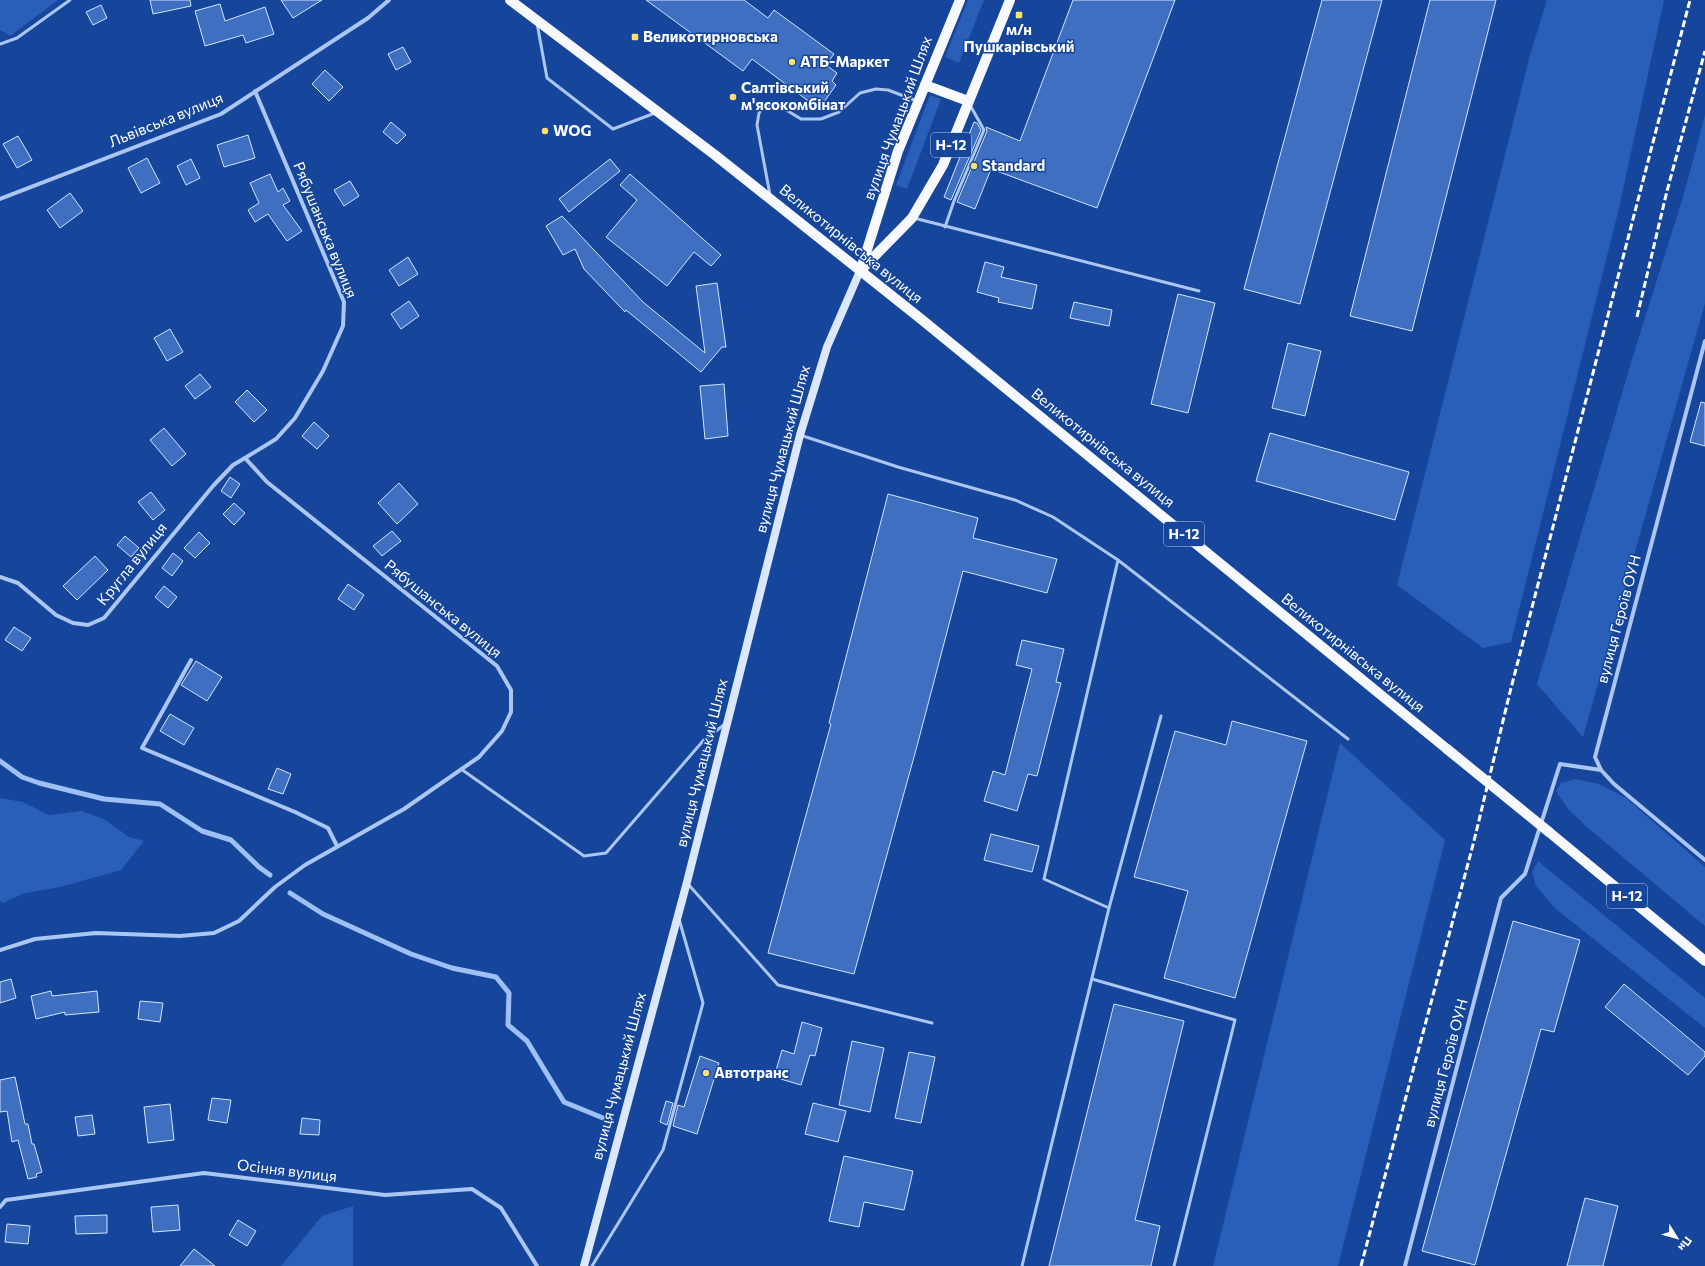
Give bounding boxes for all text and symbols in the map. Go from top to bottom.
marker: м/н Пушкарівський [1014,10,1024,20]
place label: м/н Пушкарівський [963,20,1075,55]
place label: Великотирновська [643,27,778,45]
marker: Великотирновська [630,32,640,42]
street label: вулиця Чумацький Шлях [859,33,935,202]
place label: АТБ-Маркет [800,52,890,70]
marker: АТБ-Маркет [787,57,797,67]
place label: Салтівський м'ясокомбінат [741,78,845,113]
street label: Львівська вулиця [106,88,225,150]
marker: Салтівський м'ясокомбінат [728,92,738,102]
place label: WOG [553,121,592,139]
marker: WOG [540,126,550,136]
road number: Н-12 [931,133,971,157]
place label: Standard [982,156,1045,174]
street label: Рябушанська вулиця [290,159,362,300]
marker: Standard [969,161,979,171]
street label: Великотирнівська вулиця [776,180,927,307]
street label: вулиця Чумацький Шлях [751,363,813,535]
street label: Великотирнівська вулиця [1028,384,1179,511]
street label: Кругла вулиця [92,518,170,608]
road number: Н-12 [1164,522,1204,546]
street label: вулиця Героїв ОУН [1592,552,1644,685]
street label: Рябушанська вулиця [381,555,506,661]
street label: Великотирнівська вулиця [1278,589,1429,716]
street label: вулиця Чумацький Шлях [671,677,731,849]
road number: Н-12 [1607,884,1647,908]
street label: вулиця Чумацький Шлях [587,990,649,1162]
street label: вулиця Героїв ОУН [1419,996,1471,1129]
place label: Автотранс [714,1063,789,1081]
marker: Автотранс [701,1068,711,1078]
street label: Осіння вулиця [236,1155,338,1185]
north arrow [1657,1218,1697,1258]
text: Пн [1676,1235,1695,1254]

